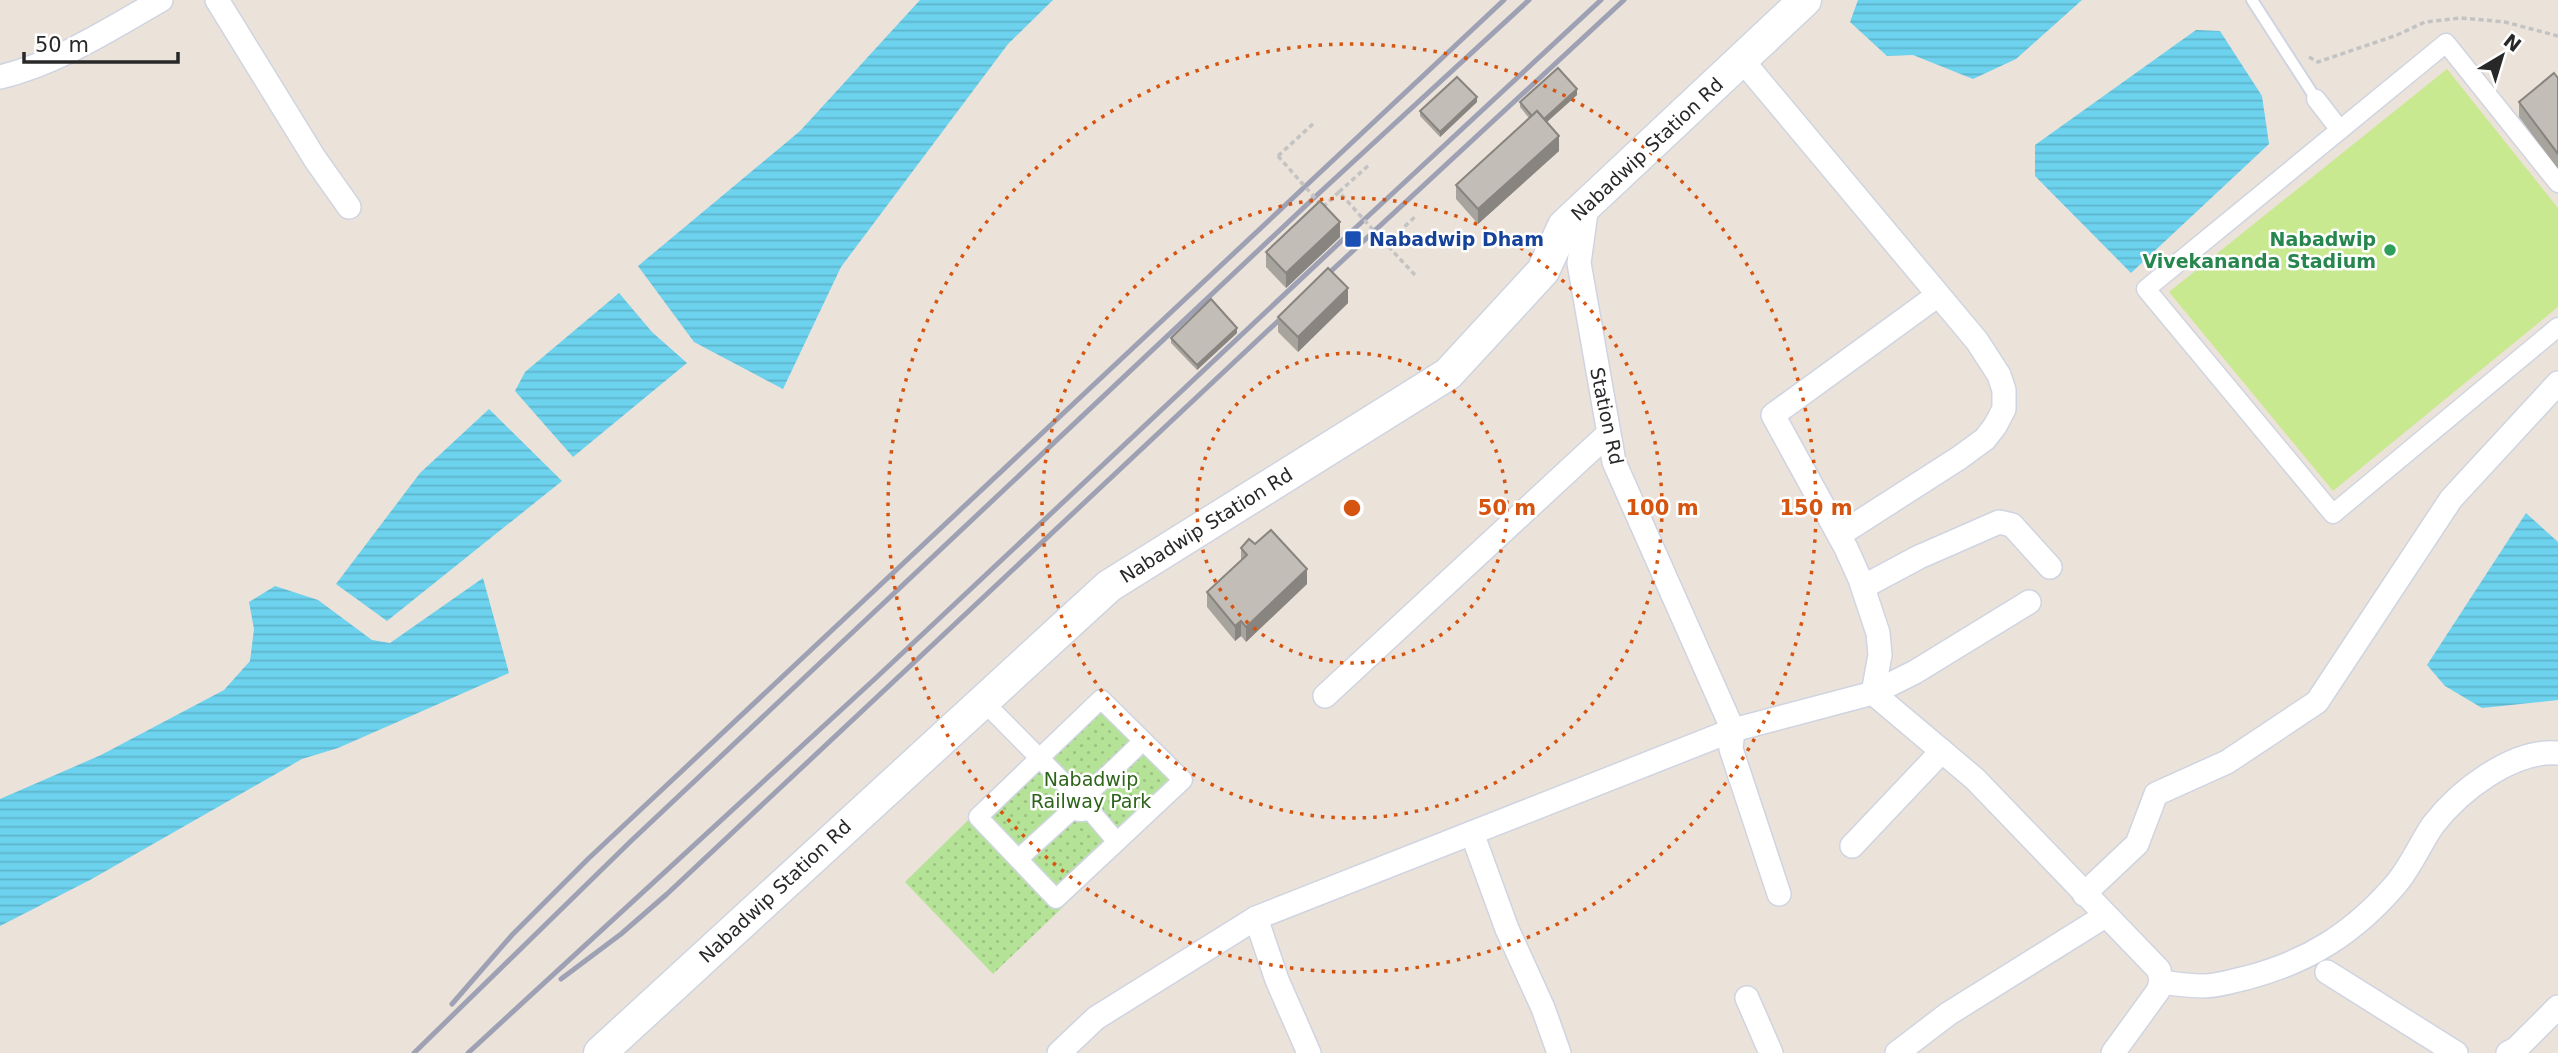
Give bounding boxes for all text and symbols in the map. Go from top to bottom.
scale bar [24,21,178,65]
north arrow [2467,21,2537,91]
text: N [2499,29,2526,56]
text: 50 m [35,33,89,57]
street label: Nabadwip Station Rd [1567,73,1727,225]
place label: Nabadwip Dham [1369,228,1544,250]
place label: Nabadwip Vivekananda Stadium [2142,228,2376,272]
marker: Nabadwip Dham [1343,229,1363,249]
marker: Nabadwip Vivekananda Stadium [2382,242,2398,258]
street label: Station Rd [1586,365,1628,467]
street label: Nabadwip Station Rd [1116,463,1296,587]
centre of rings [1340,496,1364,520]
text: 50 m [1478,496,1536,520]
text: 100 m [1625,496,1699,520]
text: 150 m [1779,496,1853,520]
park label: Nabadwip Railway Park [1031,768,1151,812]
street label: Nabadwip Station Rd [695,815,855,967]

